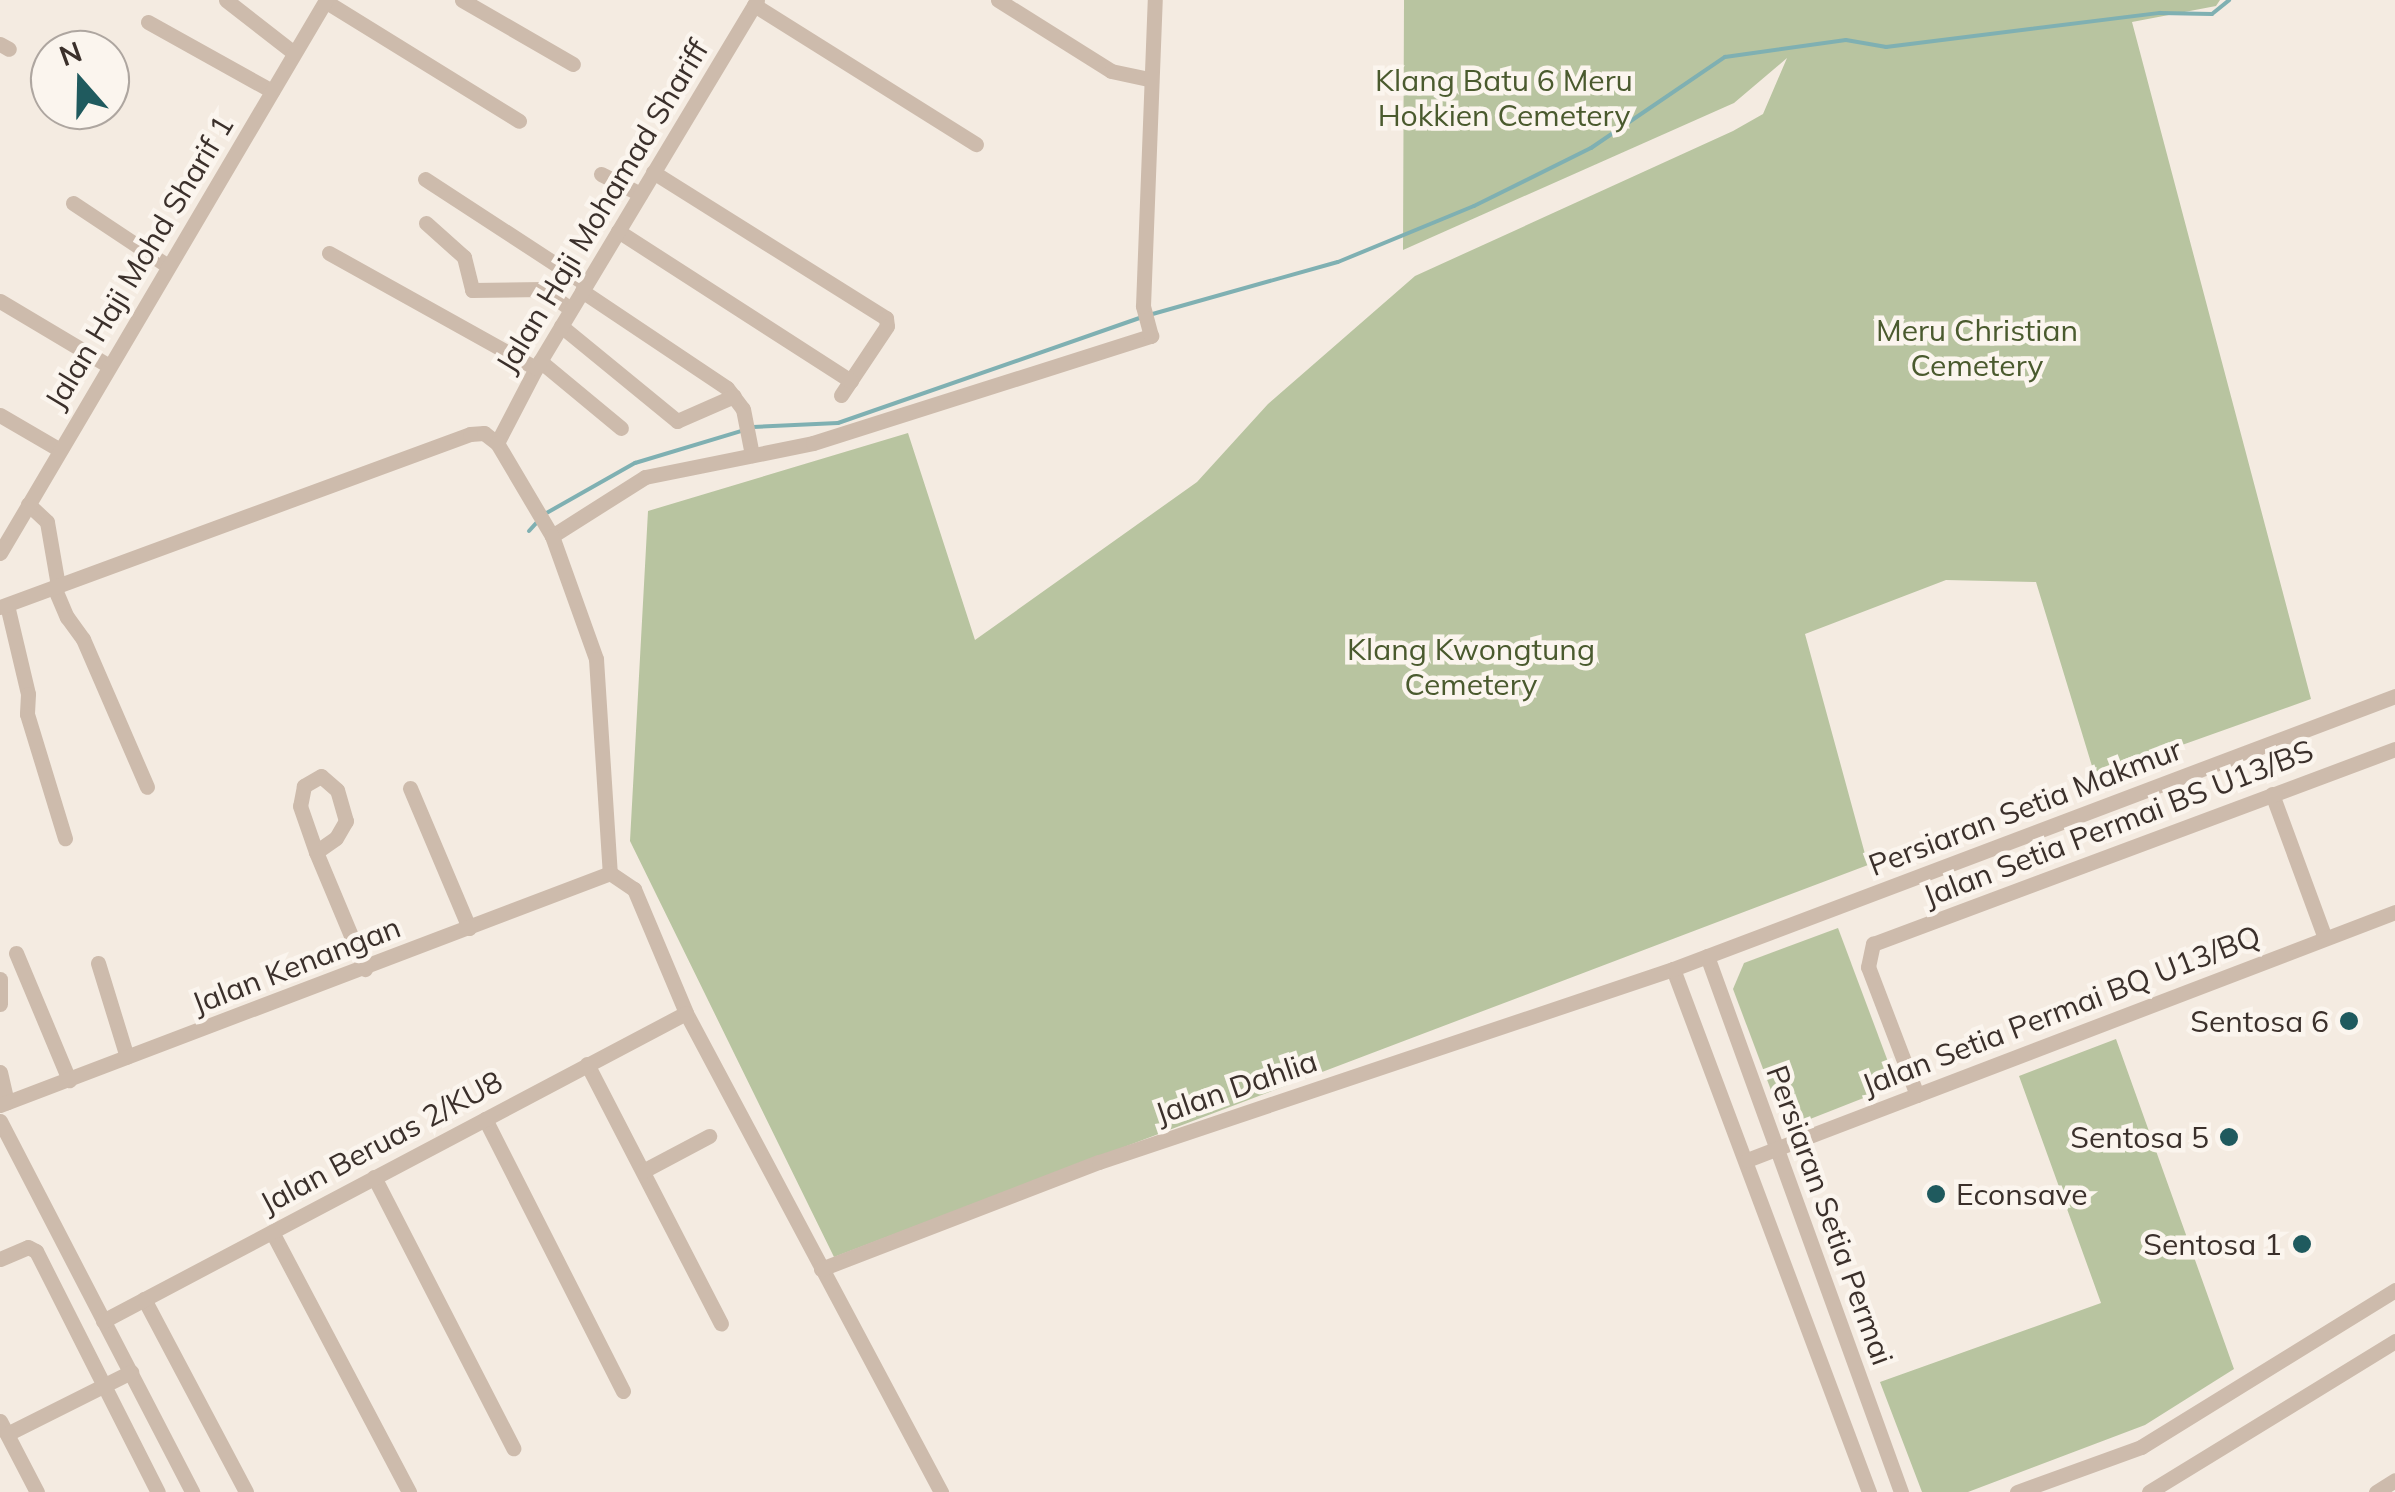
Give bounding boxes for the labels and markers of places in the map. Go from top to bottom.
place label: Sentosa 6 [2190,1003,2329,1039]
marker: Sentosa 6 [2338,1010,2360,1032]
place label: Sentosa 5 [2070,1119,2209,1155]
marker: Sentosa 5 [2218,1126,2240,1148]
place label: Econsave [1956,1176,2088,1212]
marker: Econsave [1925,1183,1947,1205]
place label: Sentosa 1 [2143,1226,2282,1262]
marker: Sentosa 1 [2291,1233,2313,1255]

